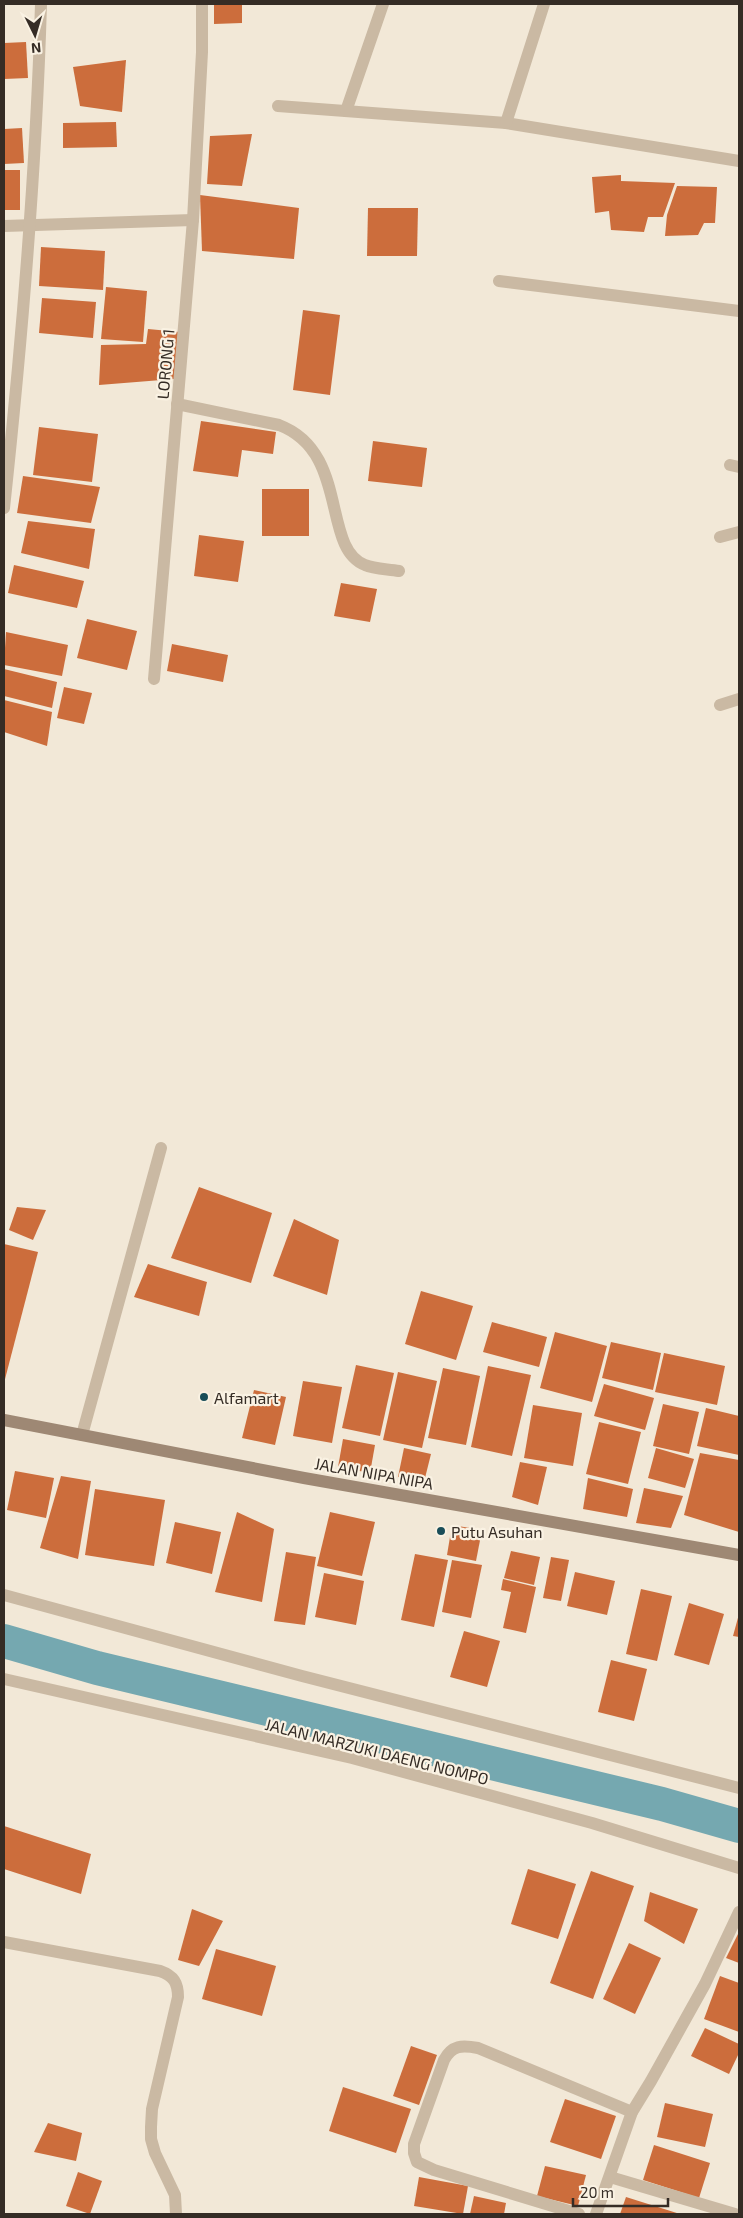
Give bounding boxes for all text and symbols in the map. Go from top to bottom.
north arrow [10,10,60,60]
text: N [30,40,42,57]
street label: LORONG 1 [152,328,178,400]
place label: Alfamart [214,1388,279,1407]
marker: Alfamart [198,1391,210,1403]
street label: JALAN NIPA NIPA [313,1453,435,1493]
place label: Putu Asuhan [451,1522,543,1541]
marker: Putu Asuhan [435,1525,447,1537]
street label: JALAN MARZUKI DAENG NOMPO [263,1714,491,1788]
scale bar [573,2176,668,2208]
text: 20 m [580,2183,614,2201]

